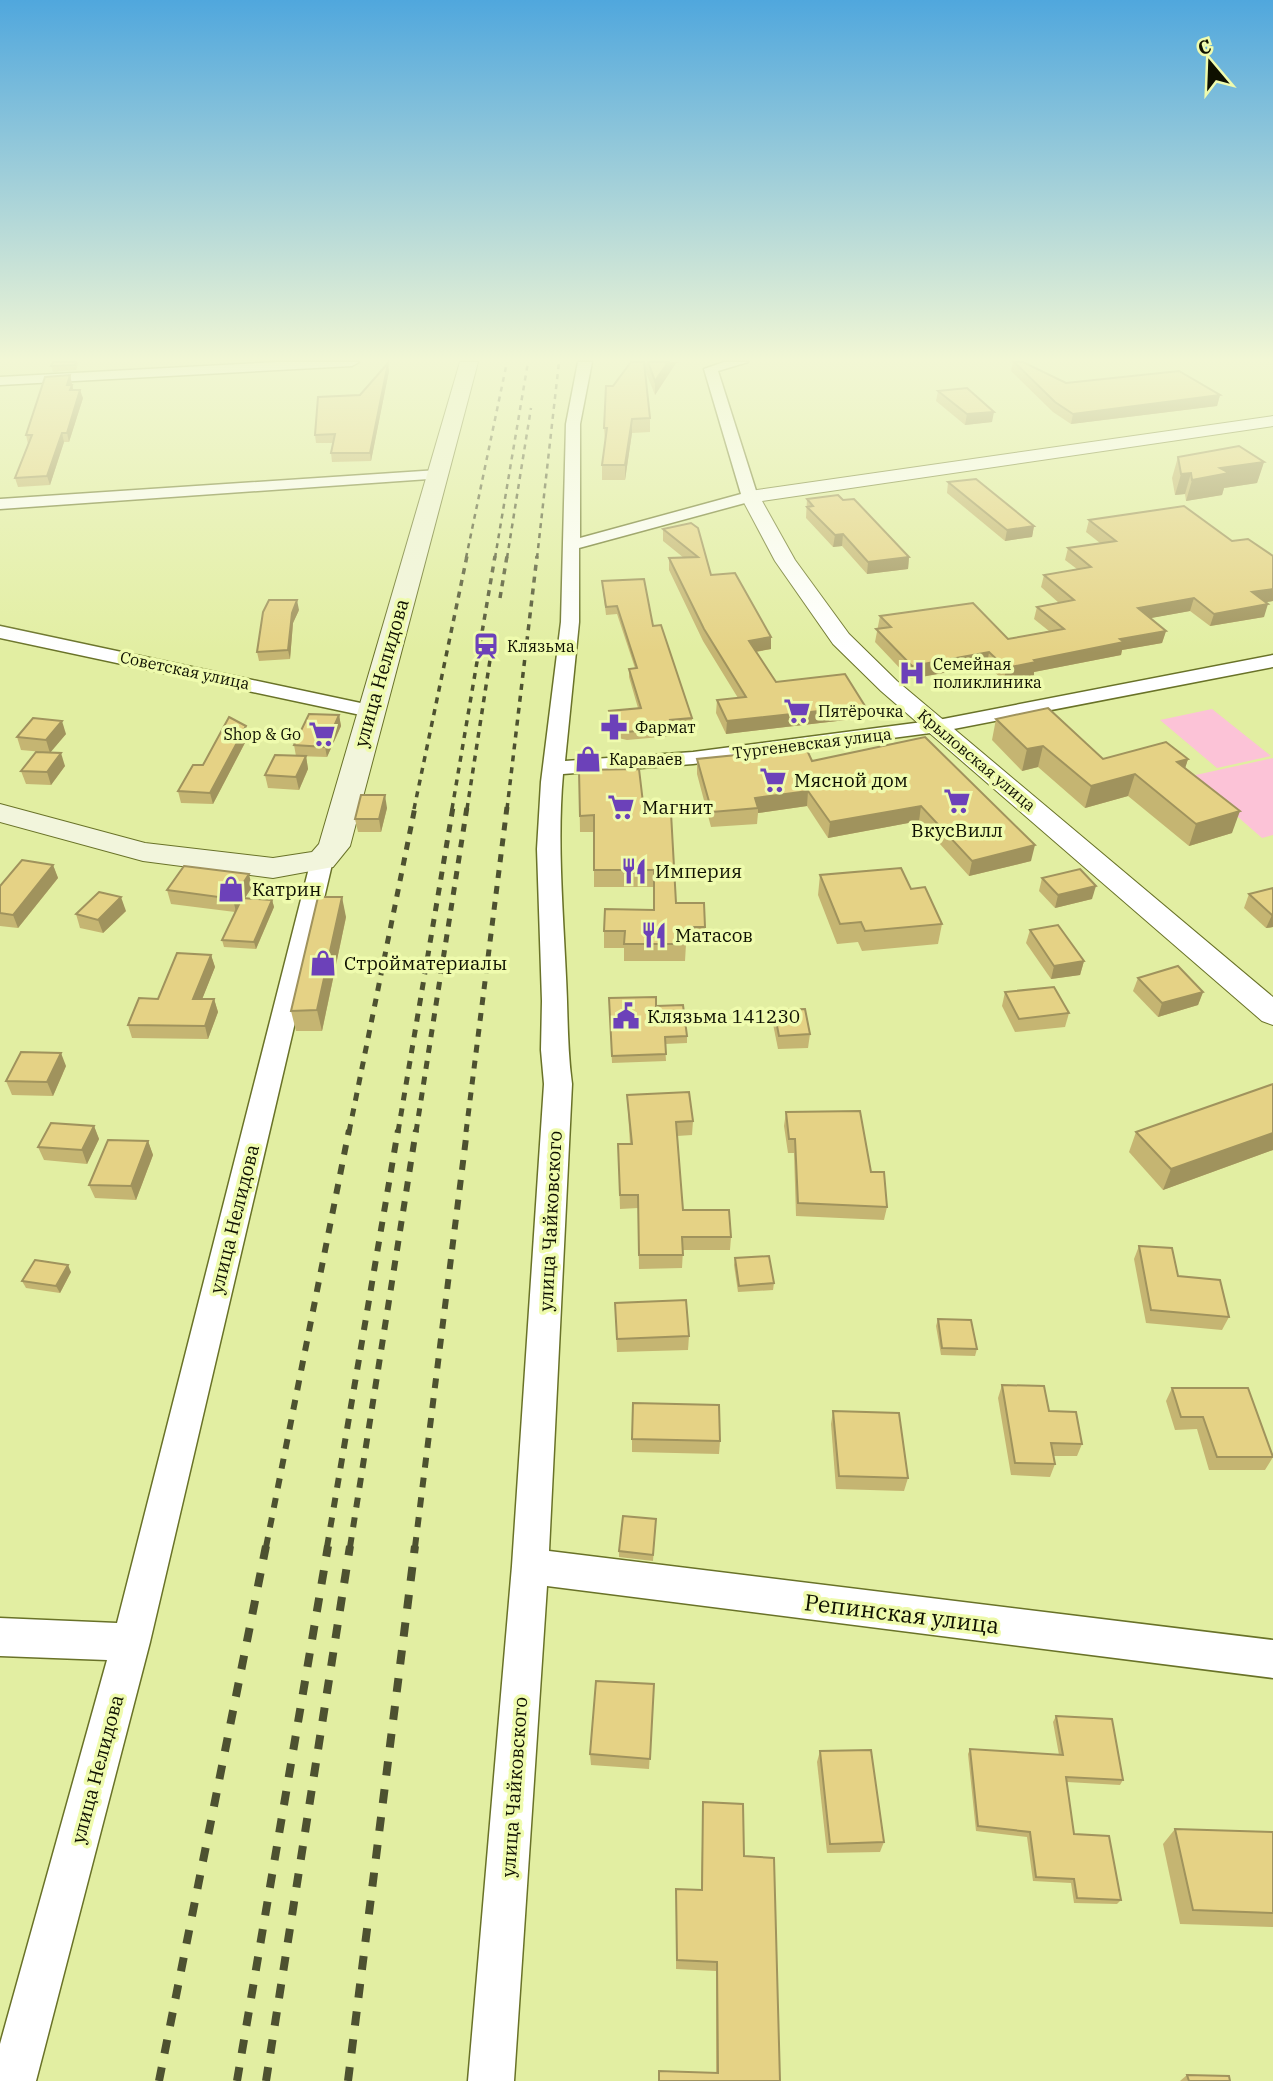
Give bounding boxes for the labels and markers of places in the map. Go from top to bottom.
station icon: Клязьма [471,631,501,661]
place label: Клязьма [507,636,575,656]
place label: Семейная поликлиника [933,654,1042,692]
hospital icon: Семейная поликлиника [897,658,927,688]
supermarket icon: Пятёрочка [782,696,812,726]
place label: Пятёрочка [818,701,904,721]
pharmacy icon: Фармат [599,712,629,742]
place label: Фармат [635,717,696,737]
supermarket icon: Shop & Go [307,719,337,749]
place label: Shop & Go [223,724,301,744]
shop icon: Караваев [573,744,603,774]
place label: Караваев [609,749,683,769]
supermarket icon: Мясной дом [758,765,788,795]
place label: Мясной дом [794,768,908,792]
supermarket icon: ВкусВилл [942,786,972,816]
supermarket icon: Магнит [606,792,636,822]
place label: Магнит [642,795,713,819]
place label: ВкусВилл [911,818,1003,842]
restaurant icon: Империя [619,856,649,886]
place label: Империя [655,859,742,883]
shop icon: Катрин [216,874,246,904]
place label: Катрин [252,877,322,901]
restaurant icon: Матасов [639,920,669,950]
place label: Матасов [675,923,753,947]
shop icon: Стройматериалы [308,948,338,978]
place label: Стройматериалы [344,951,507,975]
public building icon: Клязьма 141230 [611,1001,641,1031]
place label: Клязьма 141230 [647,1004,800,1028]

